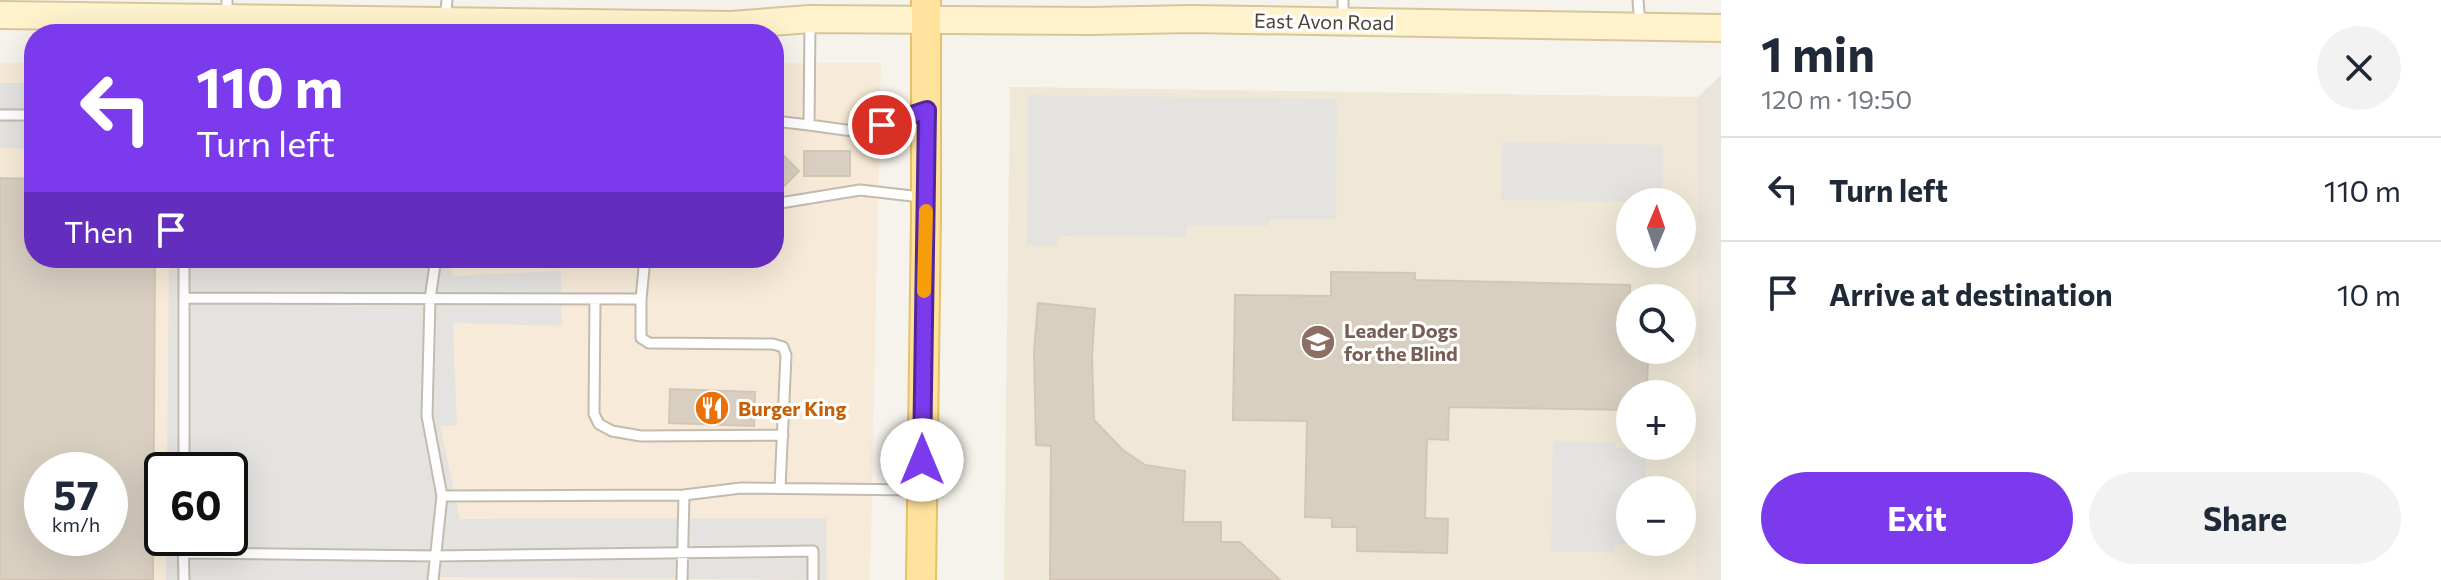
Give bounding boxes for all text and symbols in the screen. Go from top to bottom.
street label: East Avon Road [1254,8,1394,34]
text: 1 min [1761,23,1875,82]
button: close [2317,26,2401,110]
text: 110 m [196,51,343,120]
icon: left [64,56,168,160]
text: 120 m · 19:50 [1761,83,1912,114]
pin [848,91,916,159]
icon: arrive [860,103,904,147]
text: Turn left [196,120,335,164]
icon: left [1761,167,1805,211]
text: Turn left [1829,171,1948,208]
text: 110 m [2324,171,2401,208]
north arrow [1616,188,1696,268]
map controls [1616,188,1696,556]
icon: arrive [149,208,193,252]
text: Then [64,212,133,249]
icon: arrive [1761,271,1805,315]
text: Arrive at destination [1829,275,2113,312]
text: 10 m [2337,275,2401,312]
button: search [1616,284,1696,364]
place label: Leader Dogs for the Blind [1344,318,1458,365]
school or university icon: Leader Dogs for the Blind [1299,323,1337,361]
button: + [1616,380,1696,460]
restaurant icon: Burger King [693,389,731,427]
place label: Burger King [738,396,846,420]
position arrow [880,418,964,502]
speed limit sign: 60 [144,452,248,556]
text: 57 [53,469,99,518]
button: Exit [1761,472,2073,564]
button: Share [2089,472,2401,564]
button: − [1616,476,1696,556]
text: km/h [52,512,100,536]

